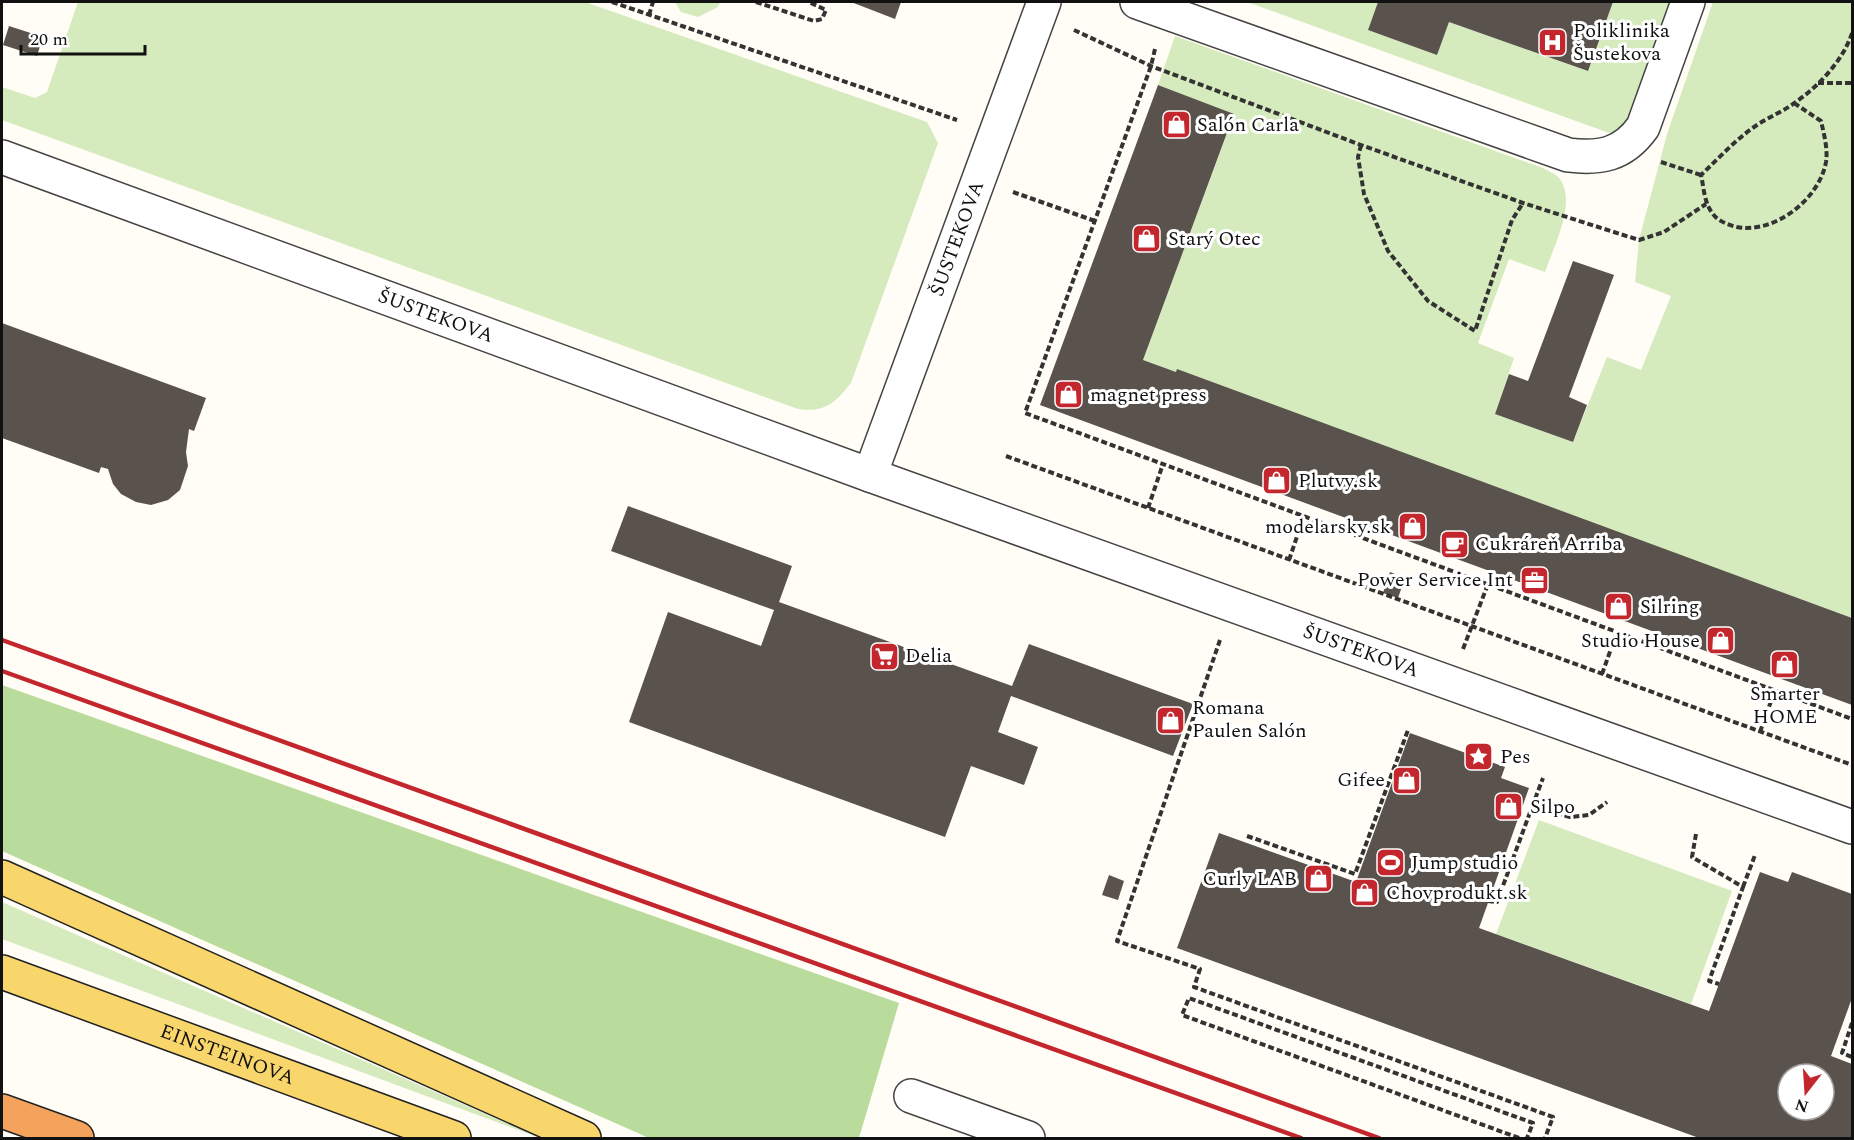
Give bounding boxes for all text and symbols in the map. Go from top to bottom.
place label: Poliklinika Šustekova [1573,16,1670,69]
scale bar [21,18,146,56]
text: 20 m [30,26,68,53]
hospital icon: Poliklinika Šustekova [1536,26,1568,58]
shop icon: Salón Carla [1160,109,1192,141]
place label: Salón Carla [1197,110,1299,140]
street label: ŠUSTEKOVA [922,176,992,301]
shop icon: Starý Otec [1131,223,1163,255]
place label: Starý Otec [1168,224,1261,254]
street label: ŠUSTEKOVA [374,281,498,351]
shop icon: magnet press [1053,379,1085,411]
place label: magnet press [1090,380,1207,410]
shop icon: Plutvy.sk [1261,465,1293,497]
place label: Plutvy.sk [1298,466,1378,496]
shop icon: modelarsky.sk [1396,511,1428,543]
place label: modelarsky.sk [1265,512,1391,542]
cafe icon: Cukráreň Arriba [1438,528,1470,560]
place label: Cukráreň Arriba [1475,529,1623,559]
office icon: Power Service Int [1518,564,1550,596]
place label: Power Service Int [1357,565,1513,595]
shop icon: Silring [1603,591,1635,623]
place label: Silring [1640,592,1699,622]
street label: ŠUSTEKOVA [1299,616,1423,686]
shop icon: Studio House [1705,625,1737,657]
place label: Studio House [1581,626,1700,656]
supermarket icon: Delia [868,640,900,672]
place label: Delia [905,641,952,671]
shop icon: Smarter HOME [1769,648,1801,680]
place label: Smarter HOME [1750,679,1820,732]
place label: Romana Paulen Salón [1192,693,1307,746]
shop icon: Romana Paulen Salón [1155,704,1187,736]
place icon: Pes [1463,741,1495,773]
place label: Pes [1500,742,1531,772]
shop icon: Gifee [1390,764,1422,796]
place label: Gifee [1337,765,1385,795]
shop icon: Silpo [1493,791,1525,823]
place label: Silpo [1530,792,1575,822]
sports icon: Jump studio [1374,847,1406,879]
place label: Jump studio [1411,848,1518,878]
shop icon: Curly LAB [1302,863,1334,895]
place label: Curly LAB [1202,864,1297,894]
shop icon: Chovprodukt.sk [1349,877,1381,909]
place label: Chovprodukt.sk [1386,878,1528,908]
street label: EINSTEINOVA [156,1016,299,1093]
north arrow [1776,1062,1836,1122]
text: N [1792,1092,1812,1119]

